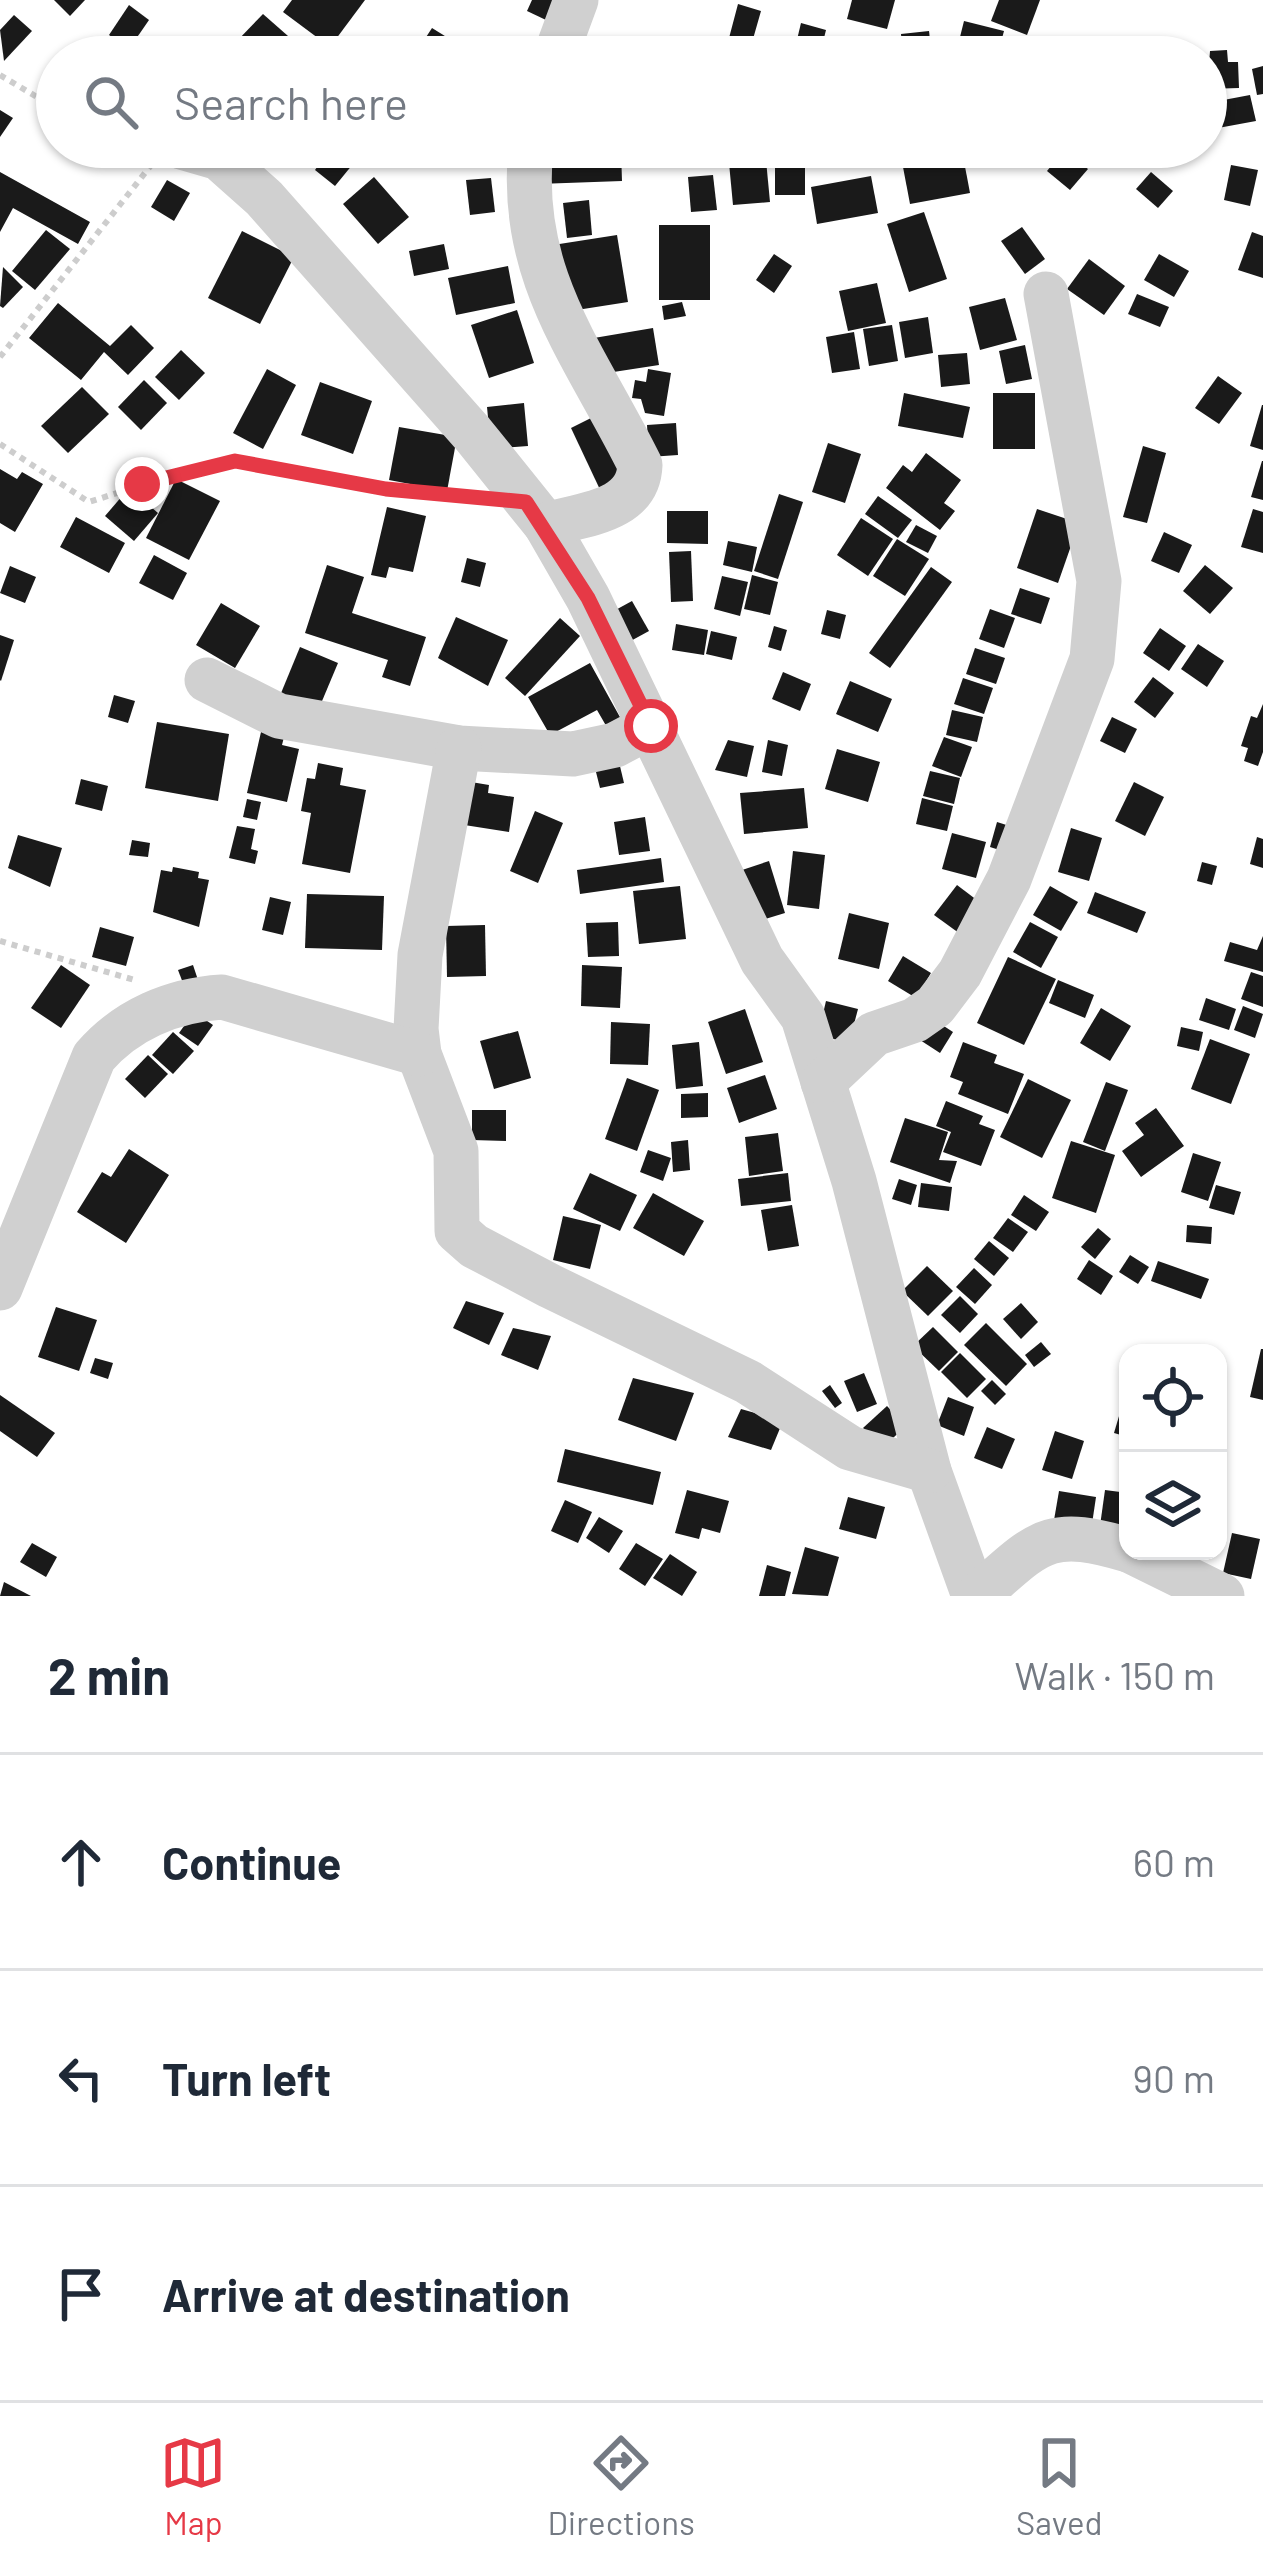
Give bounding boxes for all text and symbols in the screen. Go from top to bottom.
search box [36,36,1227,168]
icon: search [78,69,144,135]
text: Search here [174,75,408,129]
route end [115,457,169,511]
route start [624,699,678,753]
map controls [1119,1344,1227,1560]
button: locate [1119,1344,1227,1452]
button: layers [1119,1452,1227,1560]
text: 2 min [48,1644,170,1705]
text: Walk · 150 m [1015,1651,1215,1698]
icon: ahead [48,1829,114,1895]
text: Continue [162,1835,341,1889]
text: 60 m [1133,1838,1215,1885]
icon: left [48,2045,114,2111]
text: Turn left [162,2051,331,2105]
text: 90 m [1133,2054,1215,2101]
icon: arrive [48,2261,114,2327]
text: Arrive at destination [162,2267,570,2321]
tab: Map [160,2430,226,2542]
tab: Directions [547,2430,695,2542]
tab: Saved [1016,2430,1103,2542]

